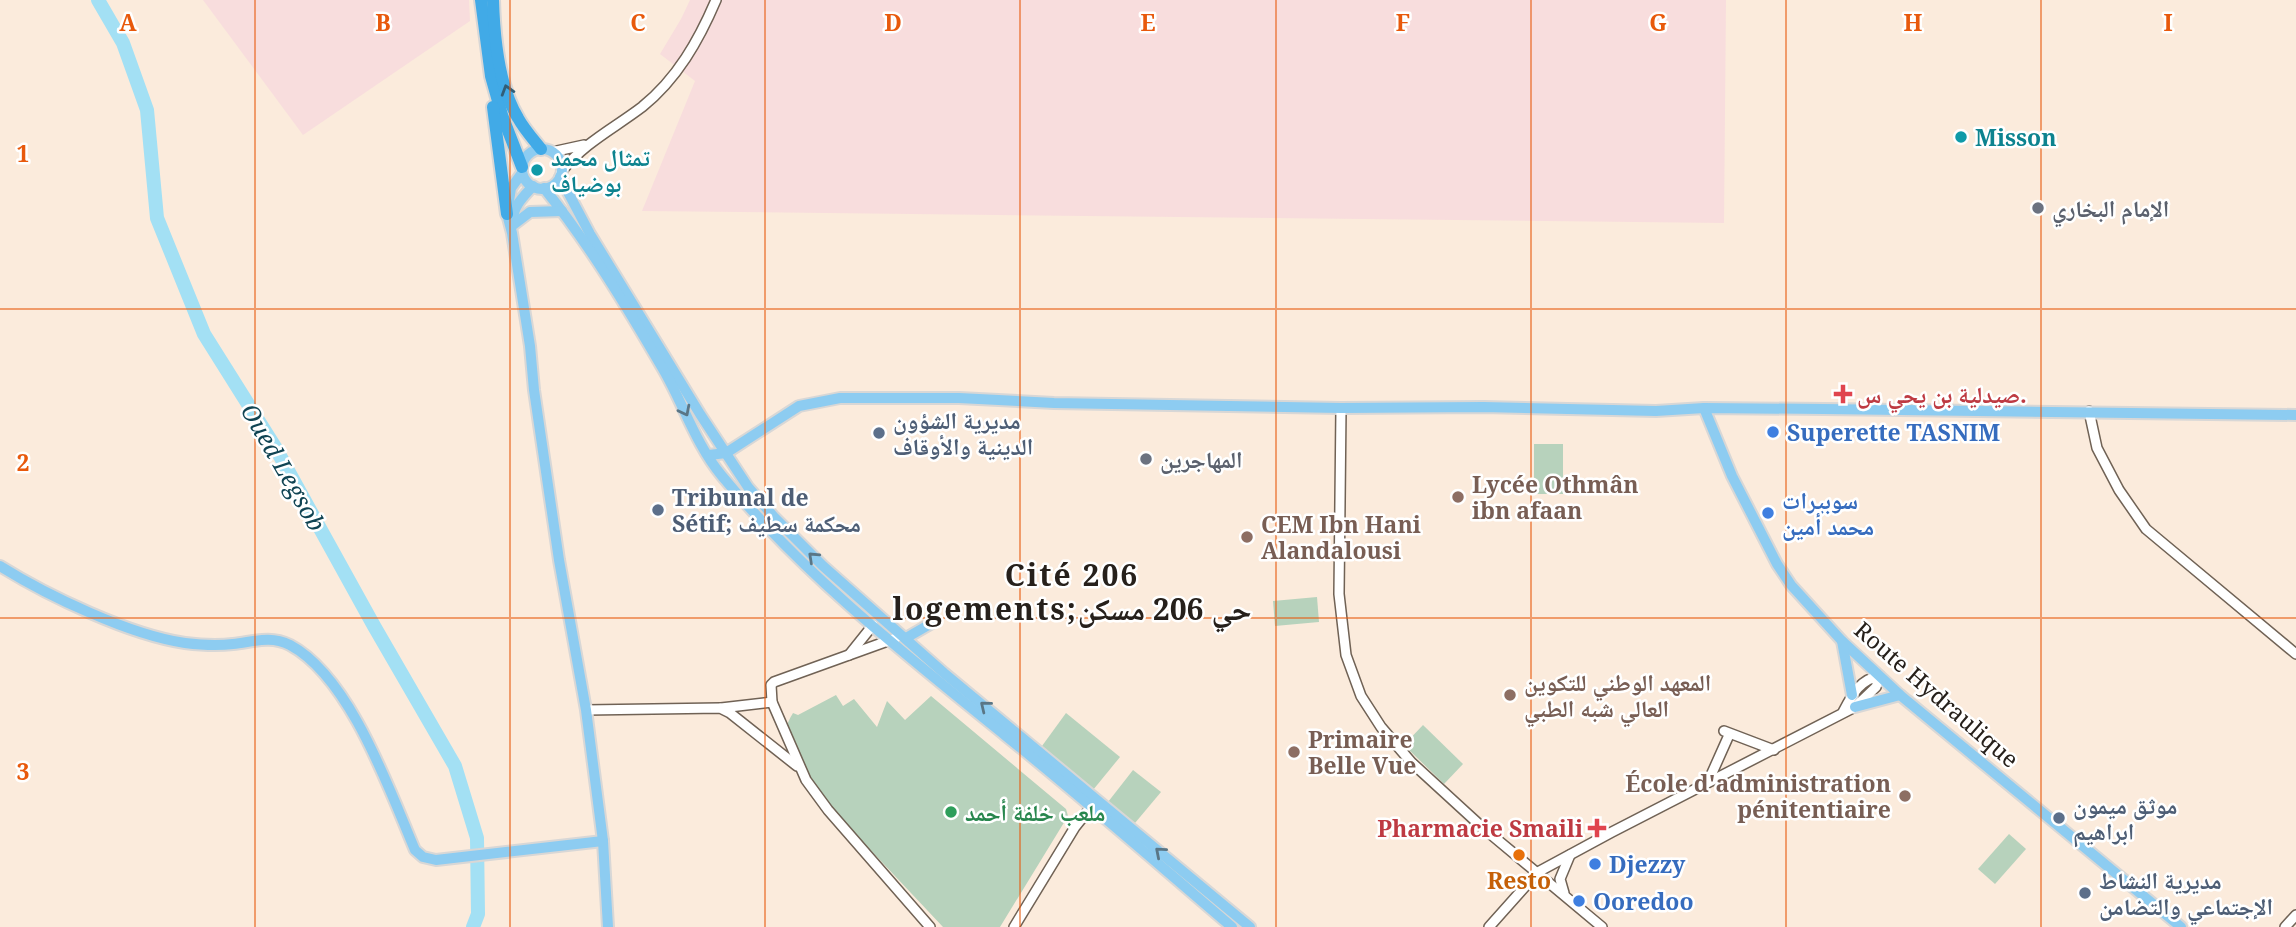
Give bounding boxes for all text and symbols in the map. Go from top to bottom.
text: A [119,6,137,38]
text: B [375,6,391,38]
text: C [630,6,646,38]
text: D [884,6,902,38]
text: E [1140,6,1156,38]
text: F [1396,6,1410,38]
text: G [1649,6,1667,38]
text: H [1904,6,1923,38]
text: I [2163,6,2173,38]
one-way arrow [501,85,516,97]
place label: Misson [1975,121,2057,153]
marker: Misson [1953,129,1969,145]
text: 1 [17,137,30,169]
place label: تمثال محمد بوضياف [551,141,651,199]
marker: تمثال محمد بوضياف [529,162,545,178]
place label: الإمام البخاري [2052,192,2169,228]
marker: الإمام البخاري [2030,200,2046,216]
place label: صيدلية بن يحي س. [1857,378,2027,414]
marker: صيدلية بن يحي س. [1835,386,1851,402]
water label: Oued Legsob [234,397,334,537]
one-way arrow [677,404,691,416]
place label: مديرية الشؤون الدينية والأوقاف [893,404,1033,462]
place label: Superette TASNIM [1787,416,2000,448]
marker: Superette TASNIM [1765,424,1781,440]
marker: مديرية الشؤون الدينية والأوقاف [871,425,887,441]
place label: المهاجرين [1160,443,1242,475]
text: 2 [17,446,30,478]
marker: المهاجرين [1138,451,1154,467]
place label: Lycée Othmân ibn afaan [1472,468,1639,526]
place label: Tribunal de Sétif; محكمة سطيف [672,481,861,539]
place label: سوبيرات محمد أمين [1782,484,1874,542]
marker: Lycée Othmân ibn afaan [1450,489,1466,505]
marker: Tribunal de Sétif; محكمة سطيف [650,502,666,518]
marker: سوبيرات محمد أمين [1760,505,1776,521]
place label: CEM Ibn Hani Alandalousi [1261,508,1421,566]
marker: CEM Ibn Hani Alandalousi [1239,529,1255,545]
one-way arrow [808,553,821,566]
district label: Cité 206 logements;حي 206 مسكن [892,554,1252,633]
street label: Route Hydraulique [1848,614,2026,774]
place label: المعهد الوطني للتكوين العالي شبه الطبي [1524,666,1711,728]
marker: المعهد الوطني للتكوين العالي شبه الطبي [1502,687,1518,703]
one-way arrow [981,701,993,714]
place label: Primaire Belle Vue [1308,723,1417,781]
marker: Primaire Belle Vue [1286,744,1302,760]
text: 3 [17,755,30,787]
place label: École d'administration pénitentiaire [1625,767,1891,825]
marker: École d'administration pénitentiaire [1897,788,1913,804]
place label: موثق ميمون ابراهيم [2073,789,2177,848]
place label: ملعب خلفة أحمد [965,796,1105,828]
marker: ملعب خلفة أحمد [943,804,959,820]
marker: موثق ميمون ابراهيم [2051,810,2067,826]
place label: Pharmacie Smaili [1377,812,1583,844]
marker: Pharmacie Smaili [1589,820,1605,836]
marker: Resto [1511,847,1527,863]
one-way arrow [1155,848,1168,860]
place label: Djezzy [1609,848,1686,880]
marker: Djezzy [1587,856,1603,872]
place label: Resto [1487,864,1551,896]
place label: مديرية النشاط الإجتماعي والتضامن [2099,864,2273,926]
place label: Ooredoo [1593,885,1694,917]
marker: مديرية النشاط الإجتماعي والتضامن [2077,885,2093,901]
marker: Ooredoo [1571,893,1587,909]

